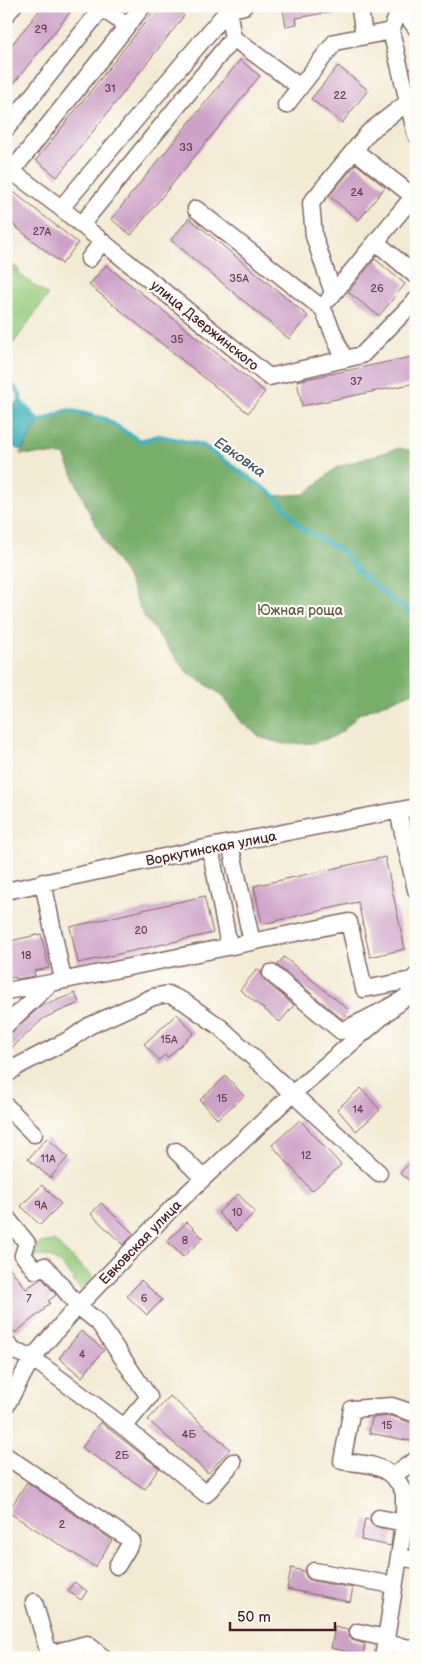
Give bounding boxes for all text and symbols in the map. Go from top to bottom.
house number: 29 [35,23,47,36]
house number: 31 [104,82,116,95]
house number: 22 [334,89,347,102]
house number: 33 [179,141,193,154]
house number: 24 [350,186,364,199]
house number: 27А [33,225,52,238]
house number: 35А [229,272,249,285]
street label: улица Дзержинского [147,277,262,374]
house number: 26 [370,282,384,295]
house number: 35 [170,333,184,346]
house number: 37 [350,375,363,388]
water label: Евковка [210,433,269,482]
park label: Южная роща [257,602,344,619]
street label: Воркутинская улица [144,827,279,870]
house number: 20 [135,924,148,937]
house number: 18 [21,949,31,962]
house number: 15А [160,1033,178,1046]
house number: 15 [217,1092,227,1105]
house number: 14 [353,1103,364,1116]
house number: 12 [301,1149,312,1162]
house number: 11А [40,1152,56,1165]
street label: Евковская улица [96,1196,186,1288]
house number: 9А [34,1199,48,1212]
house number: 10 [232,1206,243,1219]
house number: 8 [182,1234,188,1247]
house number: 7 [26,1292,32,1305]
house number: 6 [141,1292,148,1305]
house number: 4 [79,1348,86,1361]
house number: 15 [382,1419,392,1432]
house number: 4Б [182,1428,197,1441]
house number: 2Б [115,1449,129,1462]
house number: 2 [59,1518,66,1531]
scale bar [230,1599,334,1631]
text: 50 m [237,1608,271,1627]

